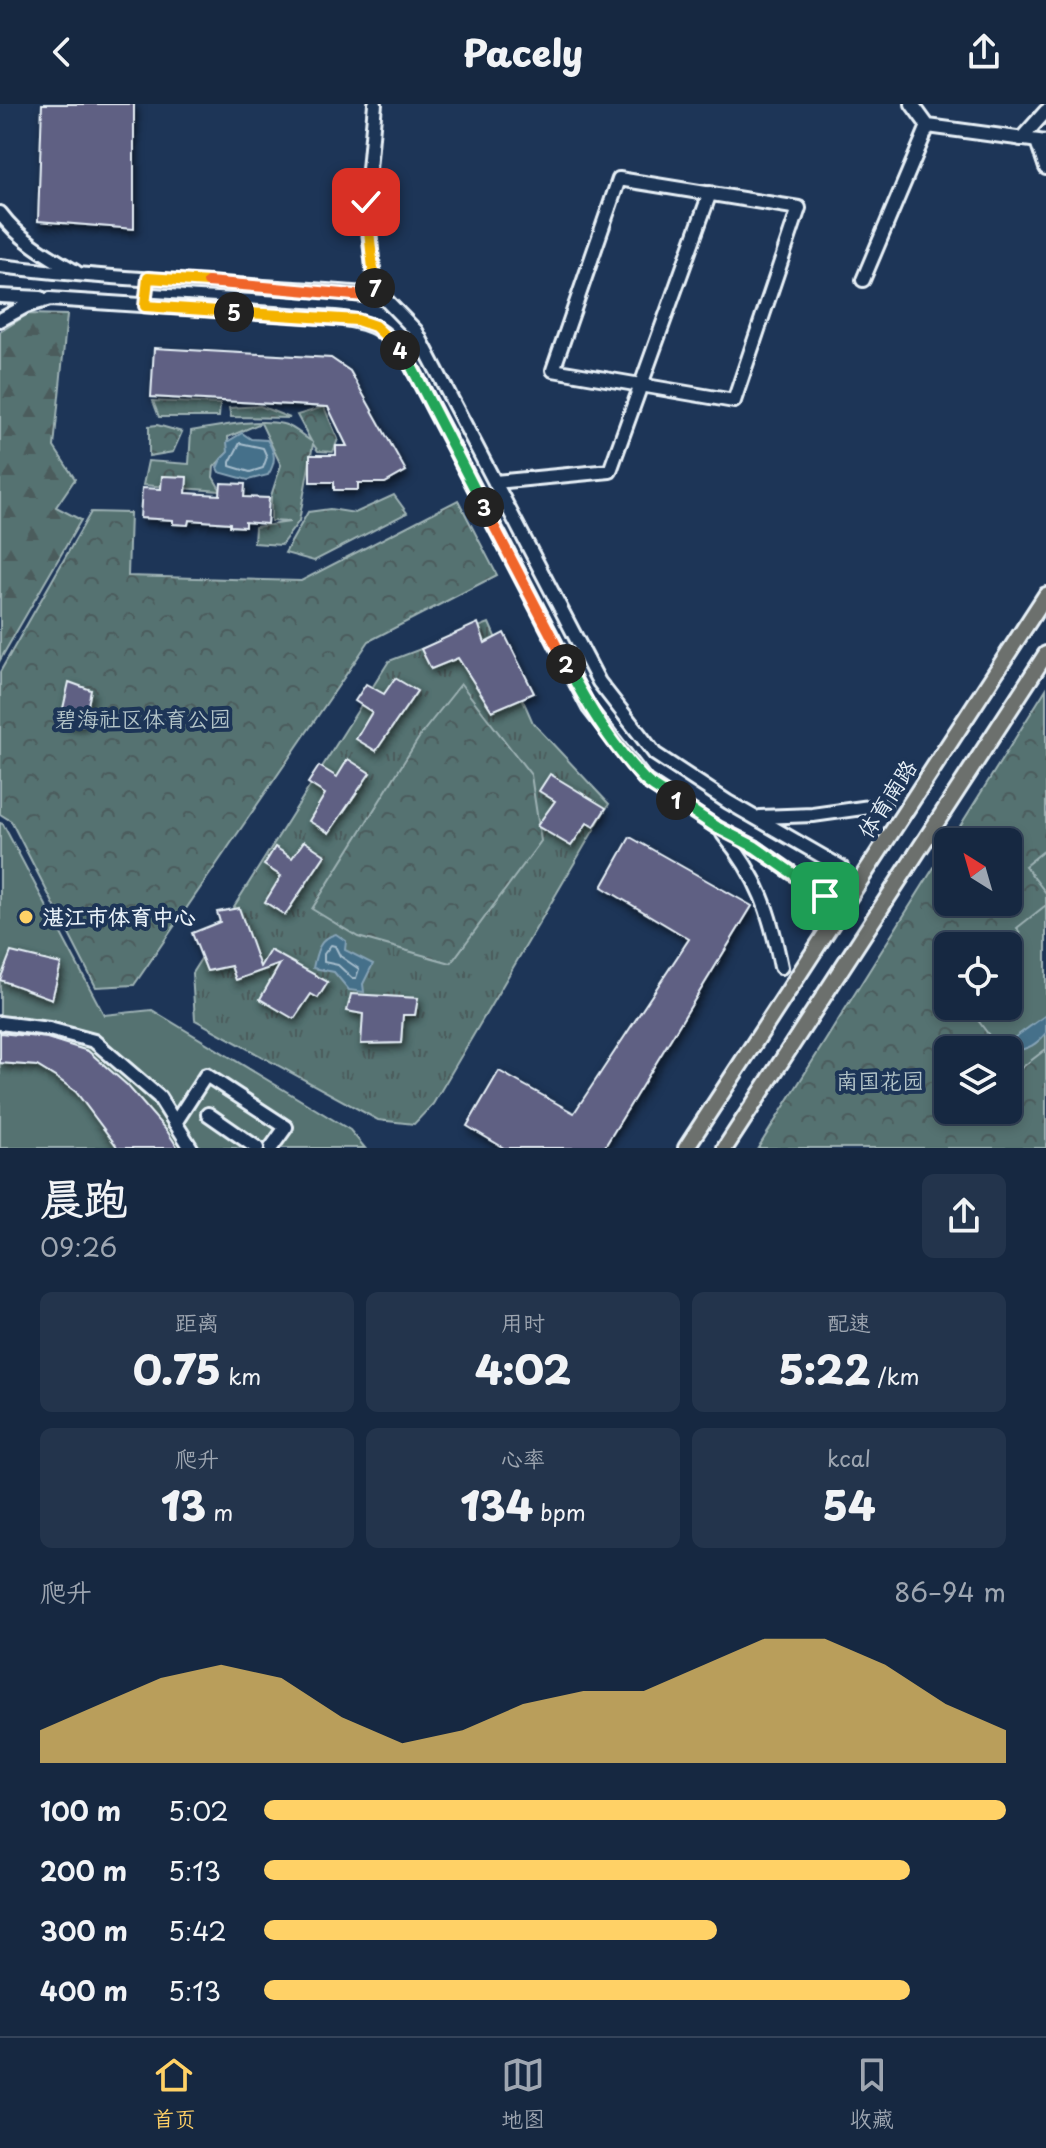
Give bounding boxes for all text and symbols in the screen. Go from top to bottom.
text: Pacely [463,25,583,79]
icon: back [40,30,84,74]
icon: share [962,30,1006,74]
pin [332,168,400,236]
icon: check [344,180,388,224]
pin: 7 [355,268,395,308]
text: 7 [369,271,381,304]
pin: 5 [214,292,254,332]
text: 5 [227,295,241,328]
pin: 4 [380,330,420,370]
text: 4 [393,333,407,366]
pin: 3 [464,487,504,527]
text: 3 [477,490,491,523]
pin: 2 [546,644,586,684]
text: 2 [558,647,574,680]
park label: 碧海社区体育公园 [55,701,231,734]
street label: 体育南路 [848,752,924,844]
pin: 1 [656,780,696,820]
text: 1 [671,783,681,816]
north arrow [934,828,1022,916]
map controls [934,828,1022,1124]
pin [791,862,859,930]
icon: arrive [803,874,847,918]
place label: 湛江市体育中心 [42,899,196,932]
marker: 湛江市体育中心 [17,908,35,926]
button: locate [934,932,1022,1020]
button: layers [934,1036,1022,1124]
park label: 南国花园 [836,1063,924,1096]
text: 晨跑 [40,1164,128,1230]
button: share [922,1174,1006,1258]
text: 09:26 [40,1227,117,1266]
text: 距离 [175,1305,219,1338]
text: 用时 [501,1305,545,1338]
text: 配速 [827,1305,871,1338]
text: 0.75 [133,1338,221,1399]
text: 4:02 [475,1338,571,1399]
text: 5:22 [778,1338,870,1399]
text: km [221,1359,261,1392]
text: /km [870,1359,920,1392]
text: 爬升 [175,1441,219,1474]
text: 心率 [501,1441,545,1474]
text: kcal [827,1441,871,1474]
text: 13 [161,1474,206,1535]
text: 134 [460,1474,533,1535]
text: 54 [823,1474,876,1535]
text: m [206,1495,233,1528]
text: bpm [533,1495,586,1528]
text: 爬升 [40,1572,92,1611]
text: 86–94 m [894,1572,1006,1611]
text: 100 m [40,1791,121,1830]
text: 5:02 [168,1791,229,1830]
text: 200 m [40,1851,127,1890]
text: 5:13 [168,1851,221,1890]
text: 300 m [40,1911,128,1950]
text: 5:42 [168,1911,227,1950]
text: 400 m [40,1971,128,2010]
text: 5:13 [168,1971,221,2010]
tab: 首页 [152,2053,196,2134]
tab: 地图 [501,2053,545,2134]
tab: 收藏 [850,2053,894,2134]

